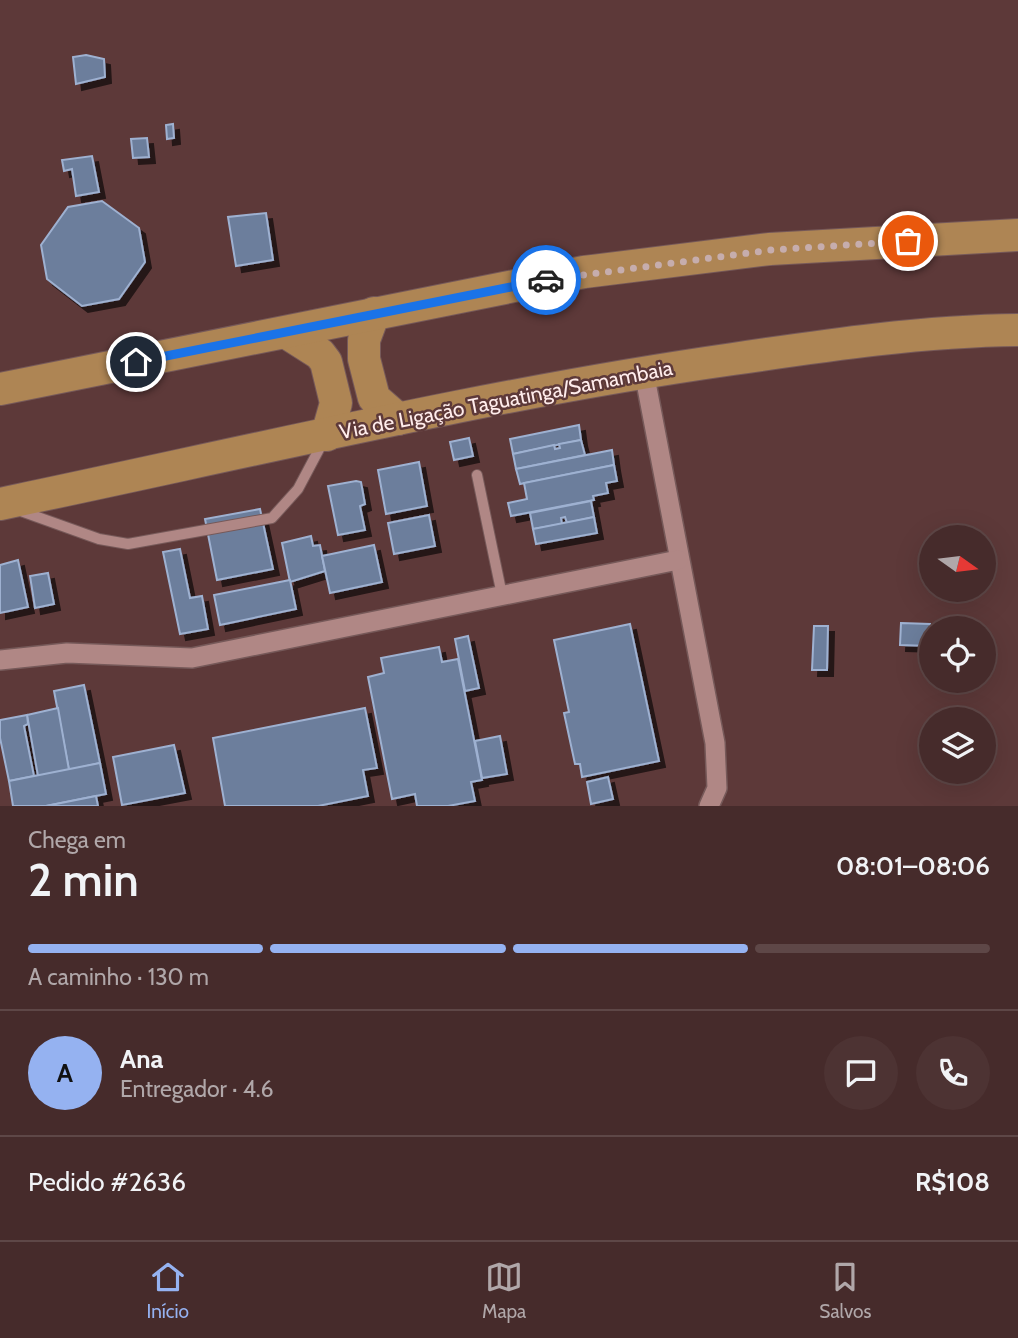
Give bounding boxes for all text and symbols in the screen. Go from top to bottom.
pin [878,211,938,271]
icon: bag [889,222,927,260]
courier [511,245,581,315]
icon: car [527,261,565,299]
pin [106,332,166,392]
icon: home [117,343,155,381]
street label: Via de Ligação Taguatinga/Samambaia [337,355,675,444]
north arrow [919,525,996,602]
map controls [919,525,996,784]
button: locate [919,616,996,693]
button: layers [919,707,996,784]
text: Chega em [28,826,126,854]
text: 08:01–08:06 [836,850,990,882]
text: 2 min [28,852,139,908]
text: A caminho · 130 m [28,963,209,991]
button: chat [824,1036,898,1110]
button: phone [916,1036,990,1110]
text: Ana [120,1043,164,1075]
text: A [57,1057,73,1089]
text: Entregador · 4.6 [120,1075,274,1103]
text: Pedido #2636 [28,1166,186,1198]
text: R$108 [915,1166,990,1198]
tab: Início [147,1258,189,1323]
tab: Mapa [482,1258,526,1323]
tab: Salvos [819,1258,871,1323]

